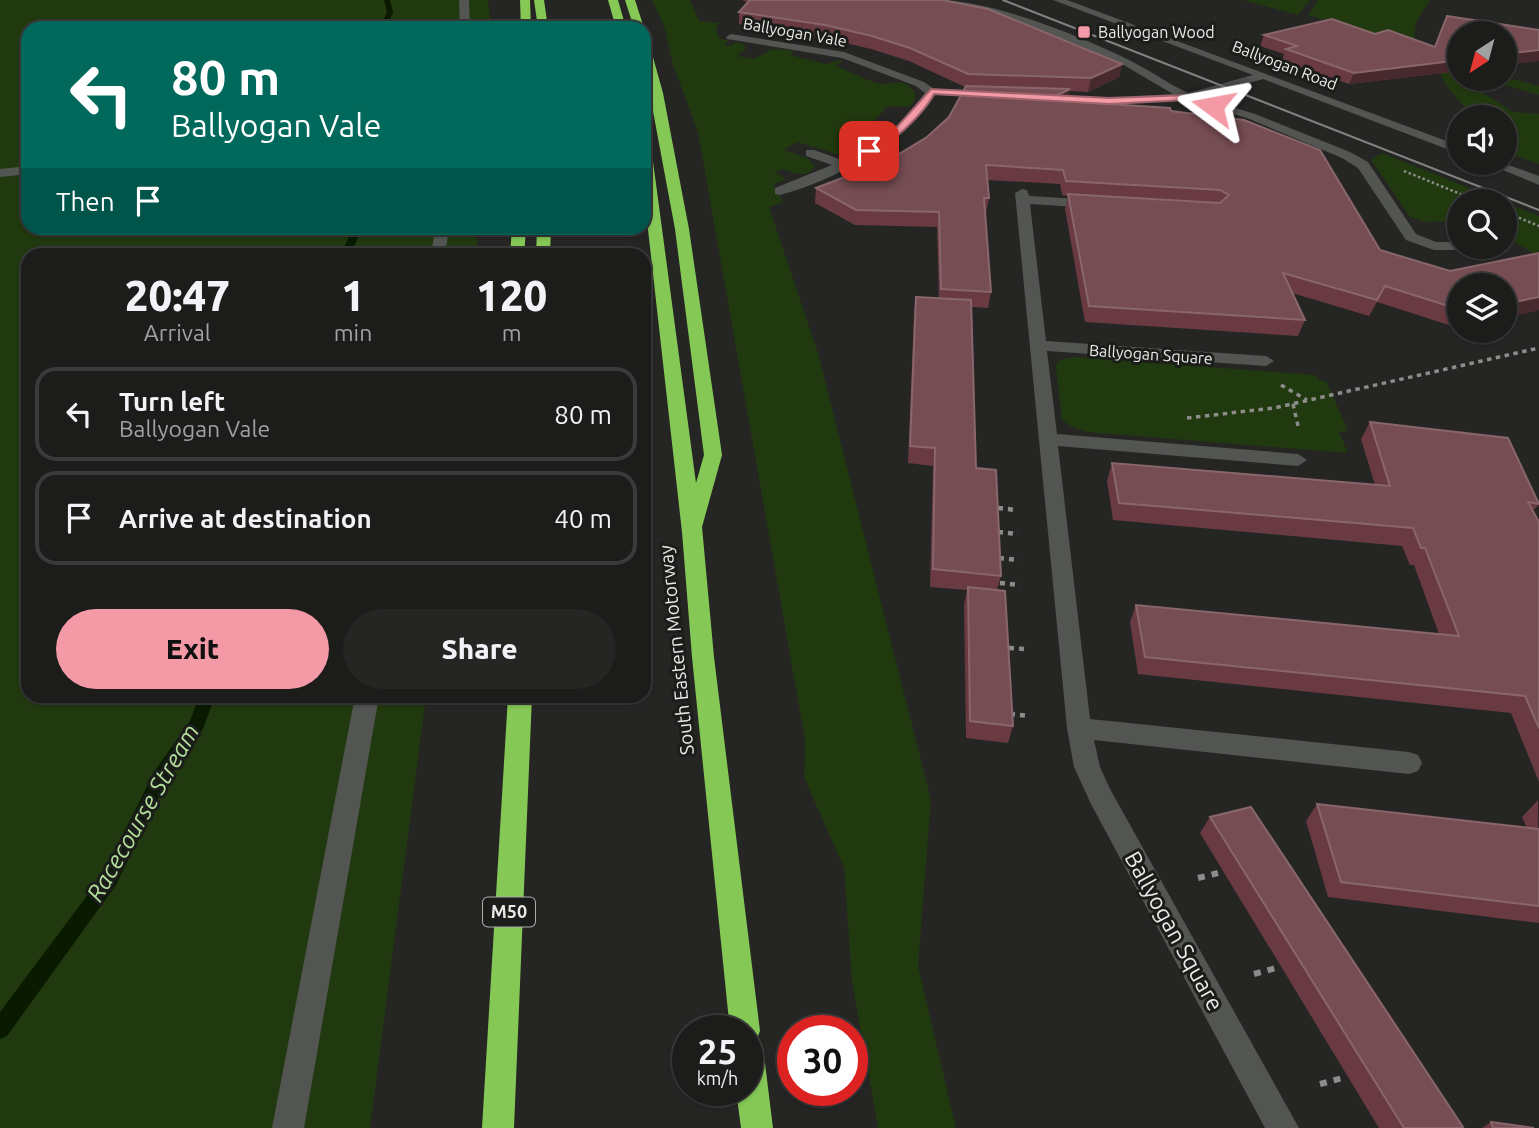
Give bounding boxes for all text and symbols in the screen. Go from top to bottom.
street label: Ballyogan Vale [742,14,848,50]
north arrow [1447,21,1517,91]
map controls [1447,21,1517,343]
place label: Ballyogan Wood [1098,23,1215,41]
marker: Ballyogan Wood [1076,24,1092,40]
street label: Ballyogan Road [1230,37,1340,93]
icon: left [56,49,147,140]
text: 80 m [171,49,280,104]
position arrow [1176,69,1250,143]
button: sound [1447,105,1517,175]
text: Ballyogan Vale [171,107,381,143]
pin [839,121,899,181]
icon: arrive [850,132,888,170]
icon: arrive [129,182,167,220]
text: Then [56,187,115,216]
button: search [1447,189,1517,259]
text: 20:47 [125,272,230,319]
text: 1 [341,272,365,319]
text: 120 [476,272,547,319]
button: layers [1447,273,1517,343]
text: Arrival [144,320,211,345]
text: min [334,320,372,345]
text: m [502,320,522,345]
street label: Ballyogan Square [1089,341,1213,367]
text: Turn left [119,387,225,416]
icon: left [60,395,98,433]
text: 80 m [554,400,612,429]
text: Ballyogan Vale [119,416,270,441]
icon: arrive [60,499,98,537]
text: Arrive at destination [119,504,372,533]
text: 40 m [554,504,612,533]
street label: South Eastern Motorway [654,544,698,756]
button: Exit [56,609,329,689]
button: Share [343,609,616,689]
water label: Racecourse Stream [81,719,204,906]
street label: Ballyogan Square [1120,847,1229,1015]
road number: M50 [483,897,535,926]
speed limit sign: 30 [777,1015,868,1106]
text: 25 [698,1031,737,1071]
text: km/h [697,1068,738,1088]

